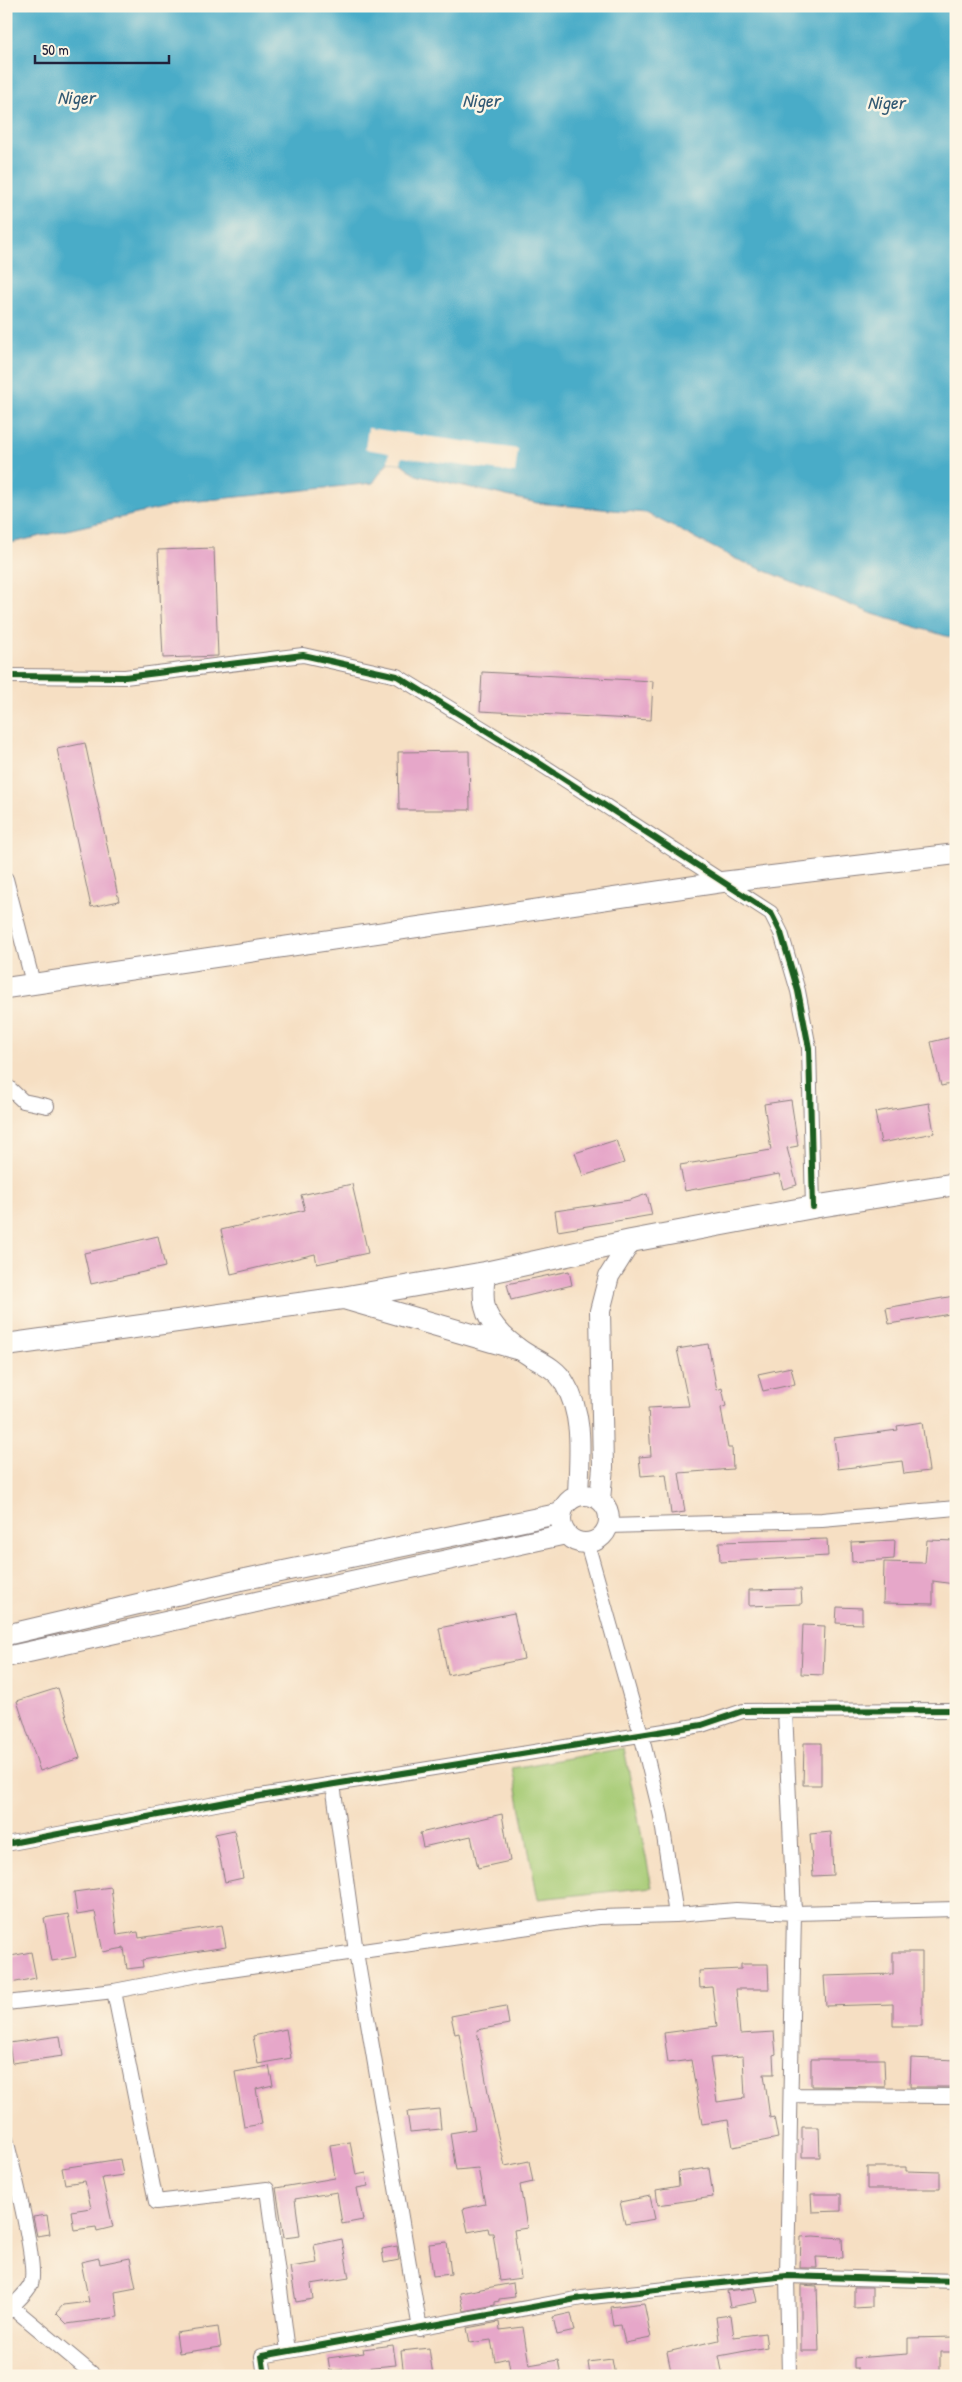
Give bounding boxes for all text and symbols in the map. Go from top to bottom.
scale bar [35,32,169,64]
text: 50 m [42,39,69,60]
water label: Niger [57,84,98,110]
water label: Niger [462,87,503,113]
water label: Niger [867,89,908,115]

